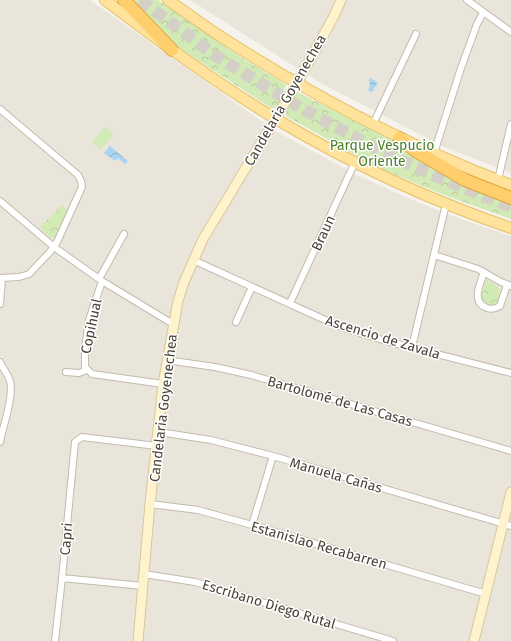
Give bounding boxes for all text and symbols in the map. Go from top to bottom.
street label: Candelaria Goyenechea [241,31,330,169]
park label: Parque Vespucio Oriente [330,137,434,170]
street label: Braun [308,213,339,254]
street label: Copihual [77,297,106,355]
street label: Ascencio de Zavala [323,312,442,363]
street label: Candelaria Goyenechea [146,333,181,483]
street label: Bartolomé de Las Casas [265,373,415,430]
street label: Manuela Cañas [288,454,384,497]
street label: Estanislao Recabarren [249,518,389,573]
street label: Capri [57,522,76,556]
street label: Escribano Diego Rutal [200,576,338,633]

